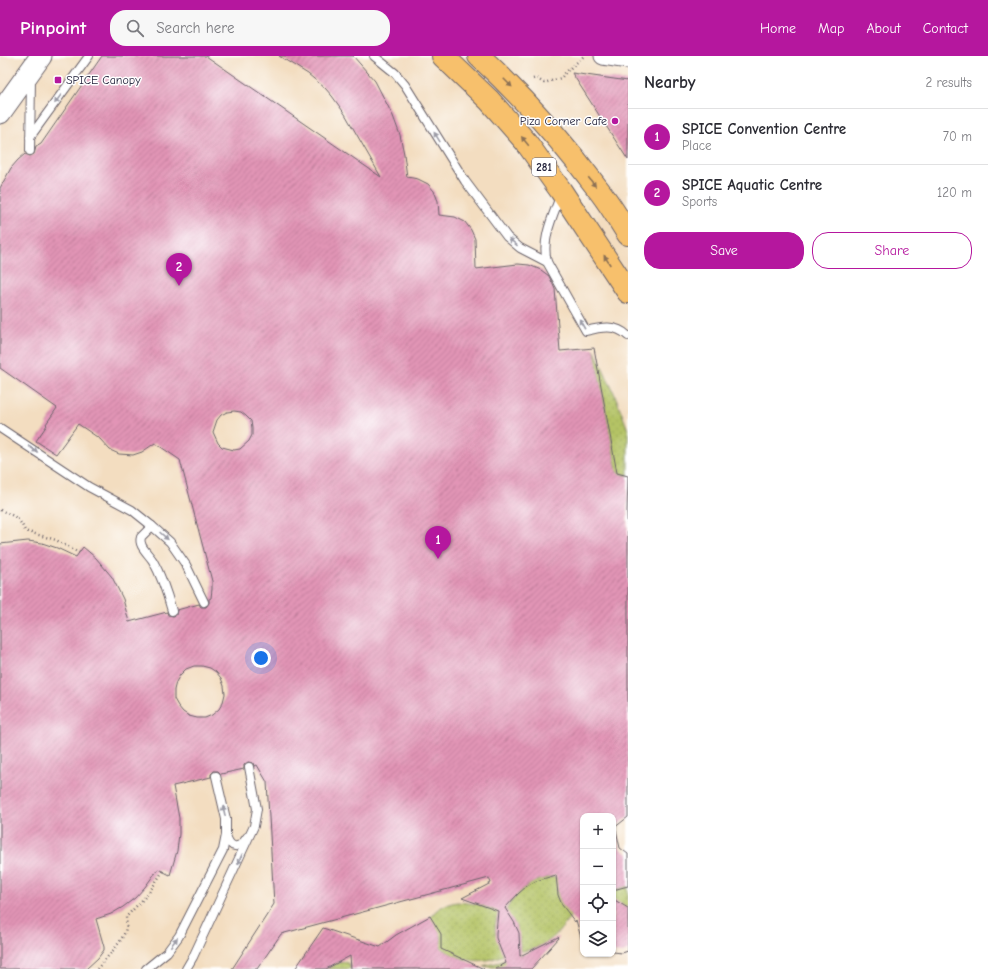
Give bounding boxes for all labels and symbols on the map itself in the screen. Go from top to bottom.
place label: SPICE Canopy [66,73,141,87]
marker: SPICE Canopy [53,75,63,85]
one-way arrow [503,78,513,88]
one-way arrow [54,93,62,104]
place label: Piza Corner Cafe [520,114,607,128]
marker: Piza Corner Cafe [610,116,620,126]
one-way arrow [434,131,441,143]
one-way arrow [520,136,529,147]
road number: 281 [532,158,556,176]
one-way arrow [588,176,597,187]
one-way arrow [508,238,518,247]
pin: 2 [166,253,192,286]
one-way arrow [603,254,611,265]
one-way arrow [578,318,585,330]
one-way arrow [27,445,38,453]
pin: 1 [425,526,451,559]
one-way arrow [159,532,169,541]
your location [251,648,271,668]
one-way arrow [221,805,227,817]
one-way arrow [237,853,243,864]
one-way arrow [170,937,179,948]

